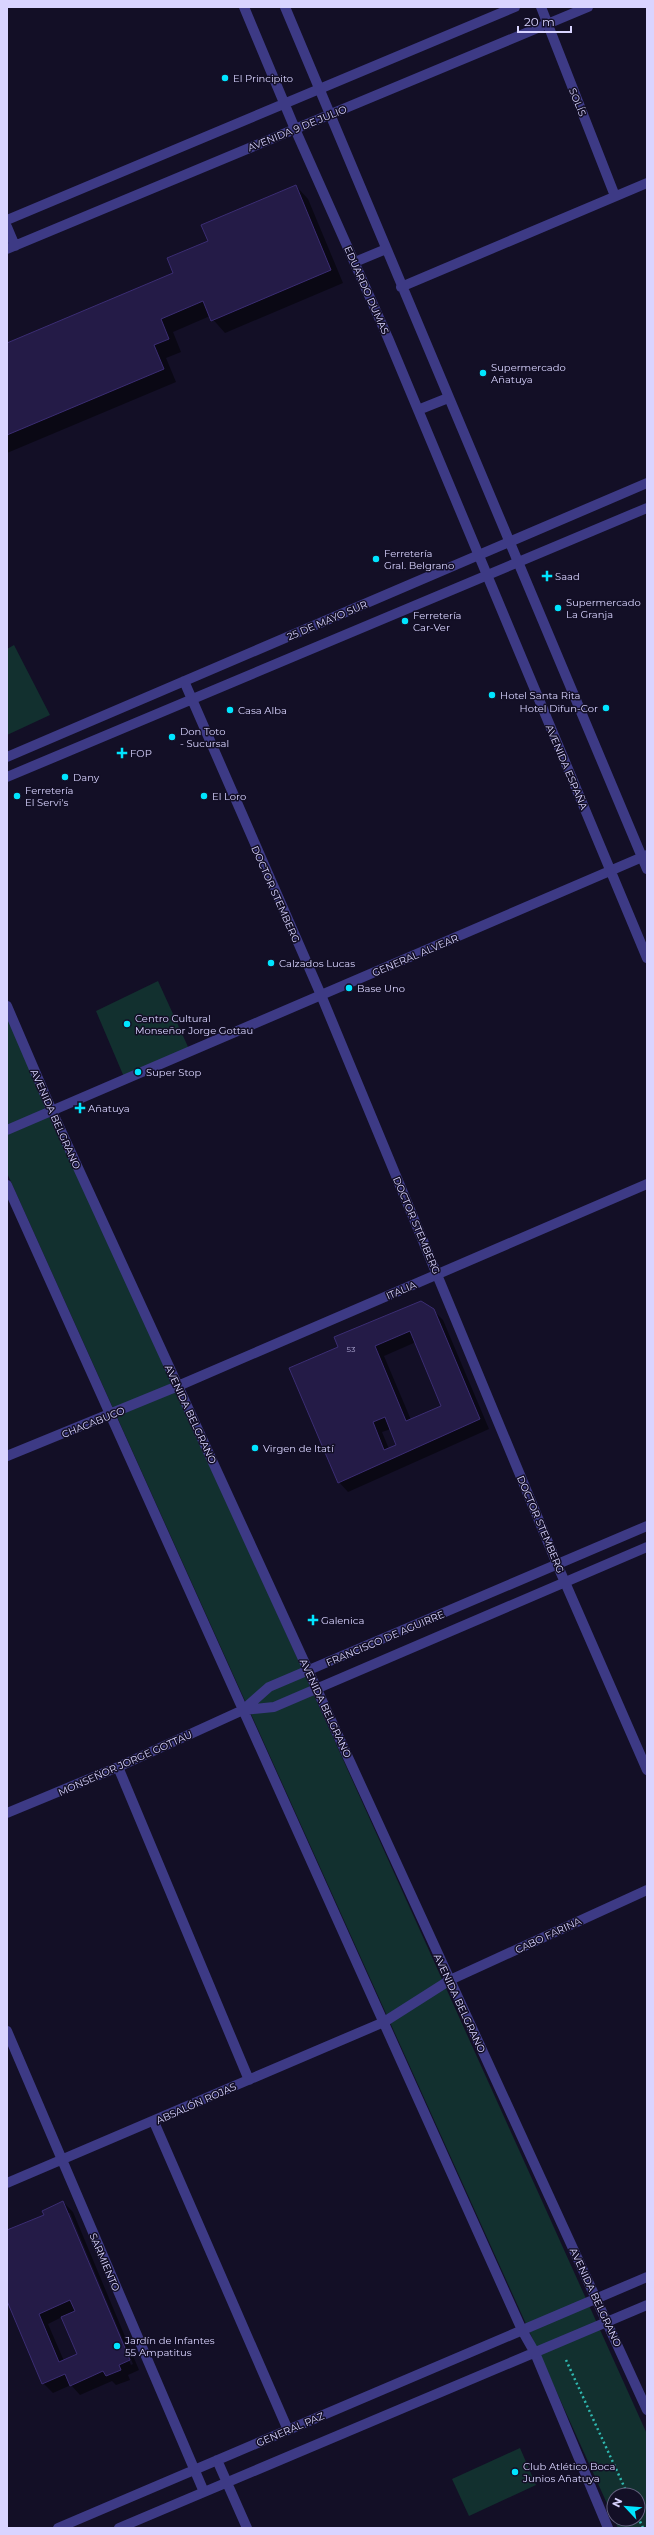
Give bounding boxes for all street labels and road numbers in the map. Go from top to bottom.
street label: SOLÍS [566,86,589,118]
street label: AVENIDA 9 DE JULIO [246,103,349,154]
street label: EDUARDO DUMAS [341,244,392,336]
street label: 25 DE MAYO SUR [285,598,369,643]
street label: AVENIDA ESPAÑA [543,723,591,813]
street label: DOCTOR STEMBERG [248,844,303,945]
street label: GENERAL ALVEAR [370,931,460,980]
street label: AVENIDA BELGRANO [28,1067,83,1171]
street label: DOCTOR STEMBERG [390,1174,443,1276]
street label: ITALIA [384,1278,419,1303]
street label: AVENIDA BELGRANO [162,1362,219,1466]
street label: CHACABUCO [60,1404,127,1441]
street label: DOCTOR STEMBERG [514,1473,567,1575]
street label: FRANCISCO DE AGUIRRE [324,1607,447,1669]
street label: AVENIDA BELGRANO [297,1656,354,1760]
street label: MONSEÑOR JORGE GOTTAU [56,1728,194,1799]
street label: CABO FARINA [513,1914,584,1956]
street label: AVENIDA BELGRANO [431,1951,488,2055]
street label: ABSALÓN ROJAS [154,2080,238,2127]
street label: SARMIENTO [86,2231,123,2293]
street label: AVENIDA BELGRANO [567,2245,624,2349]
street label: GENERAL PAZ [254,2409,327,2450]

